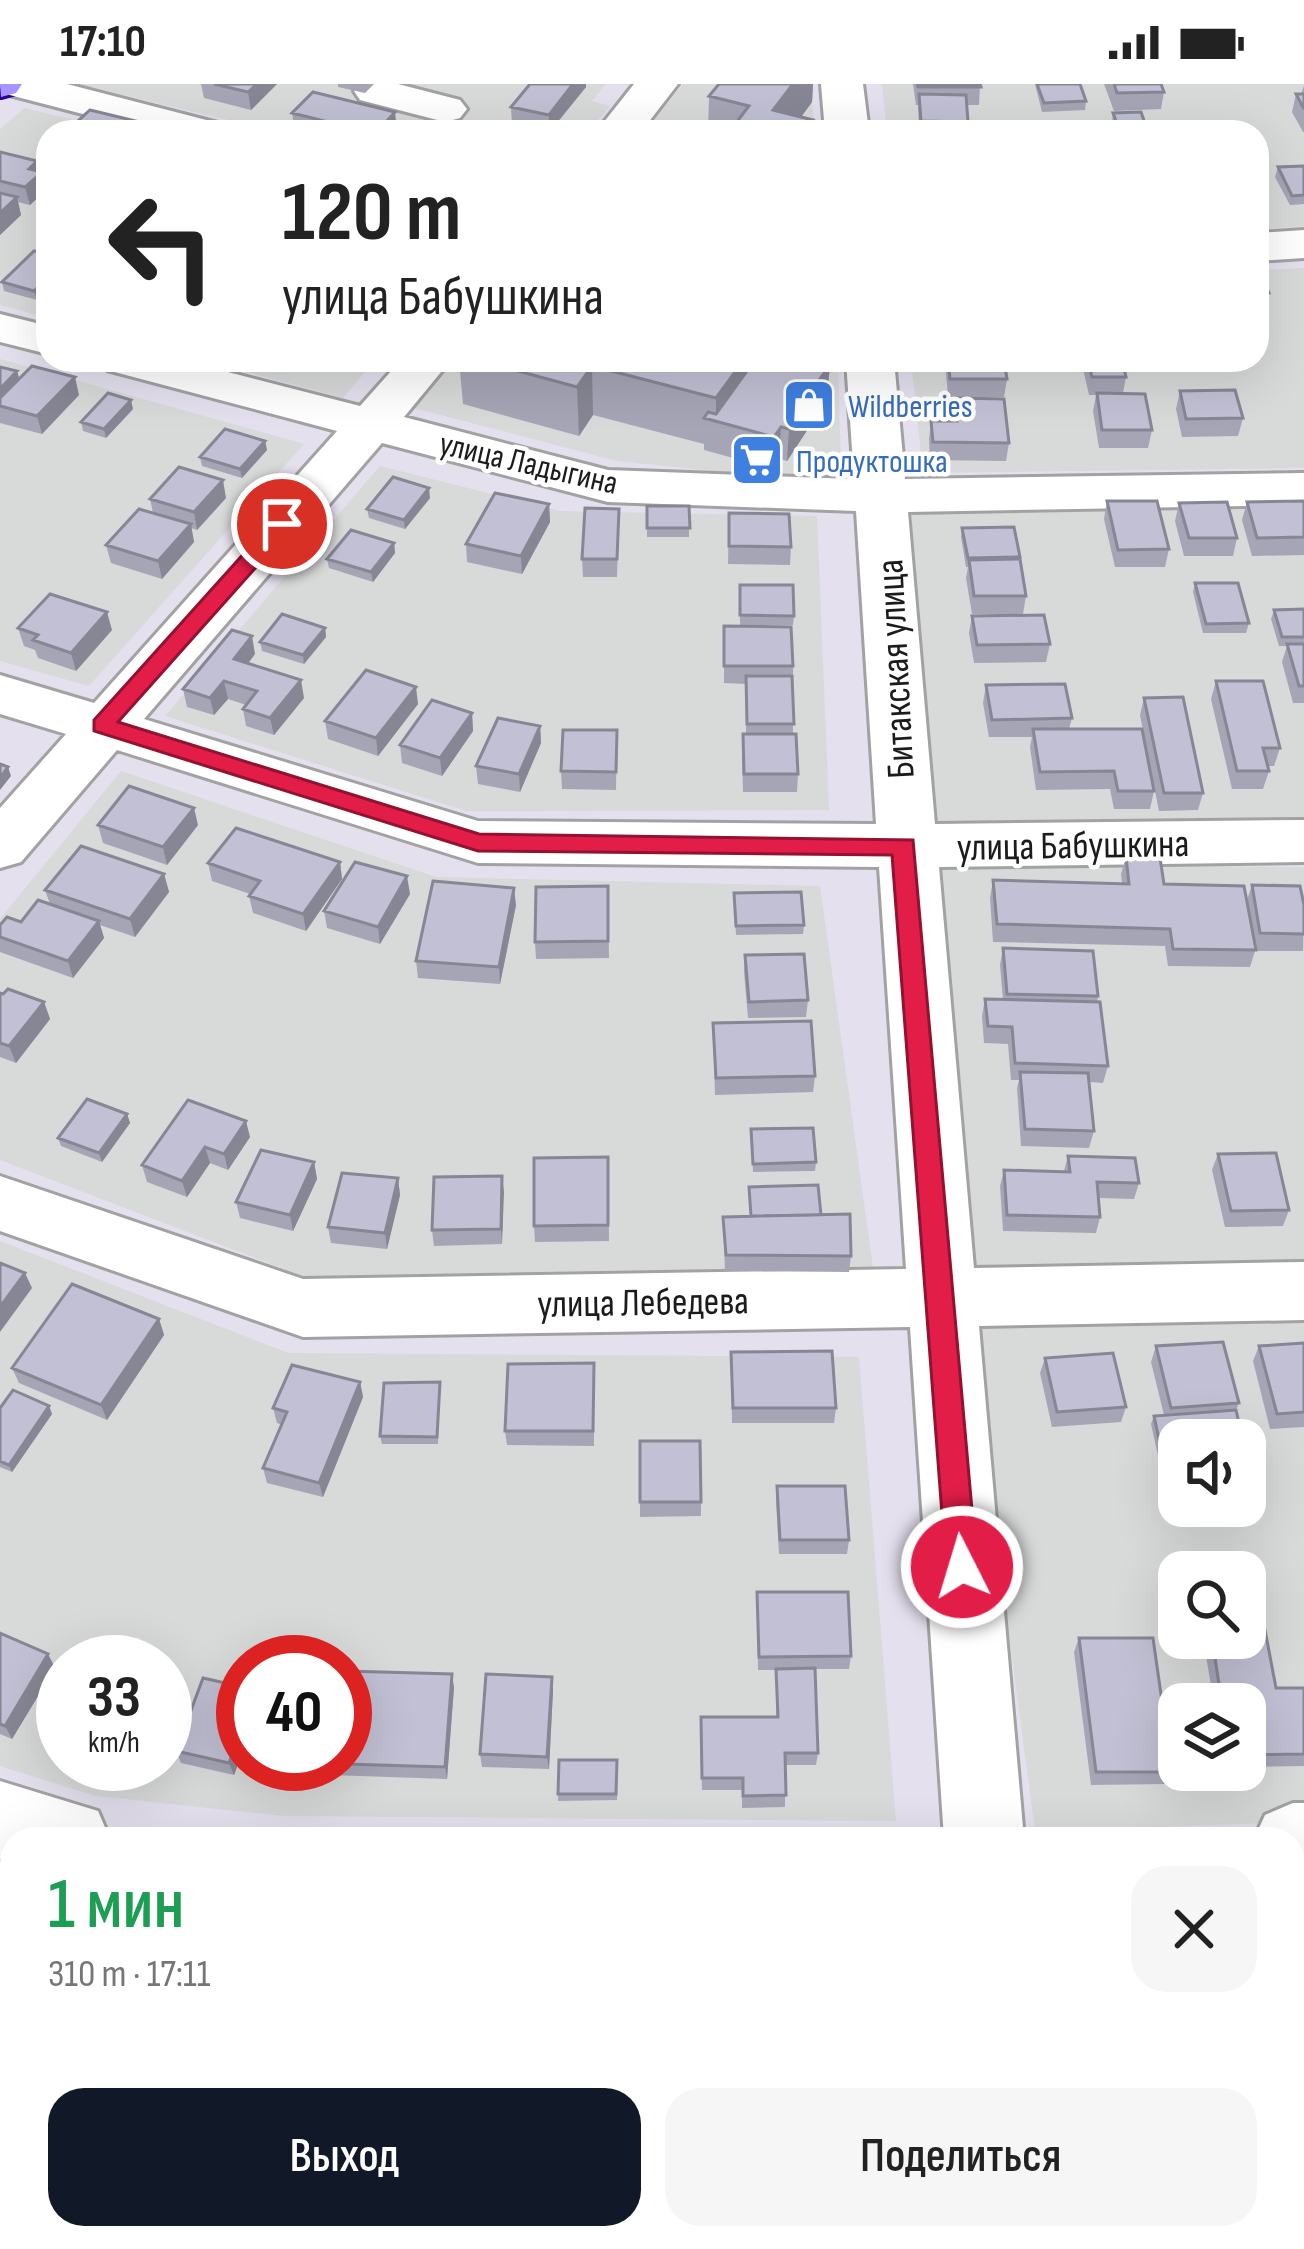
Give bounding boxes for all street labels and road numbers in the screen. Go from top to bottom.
street label: улица Ладыгина [436,424,622,504]
street label: Битакская улица [867,558,926,780]
street label: улица Бабушкина [956,821,1190,872]
street label: улица Лебедева [537,1278,749,1329]

